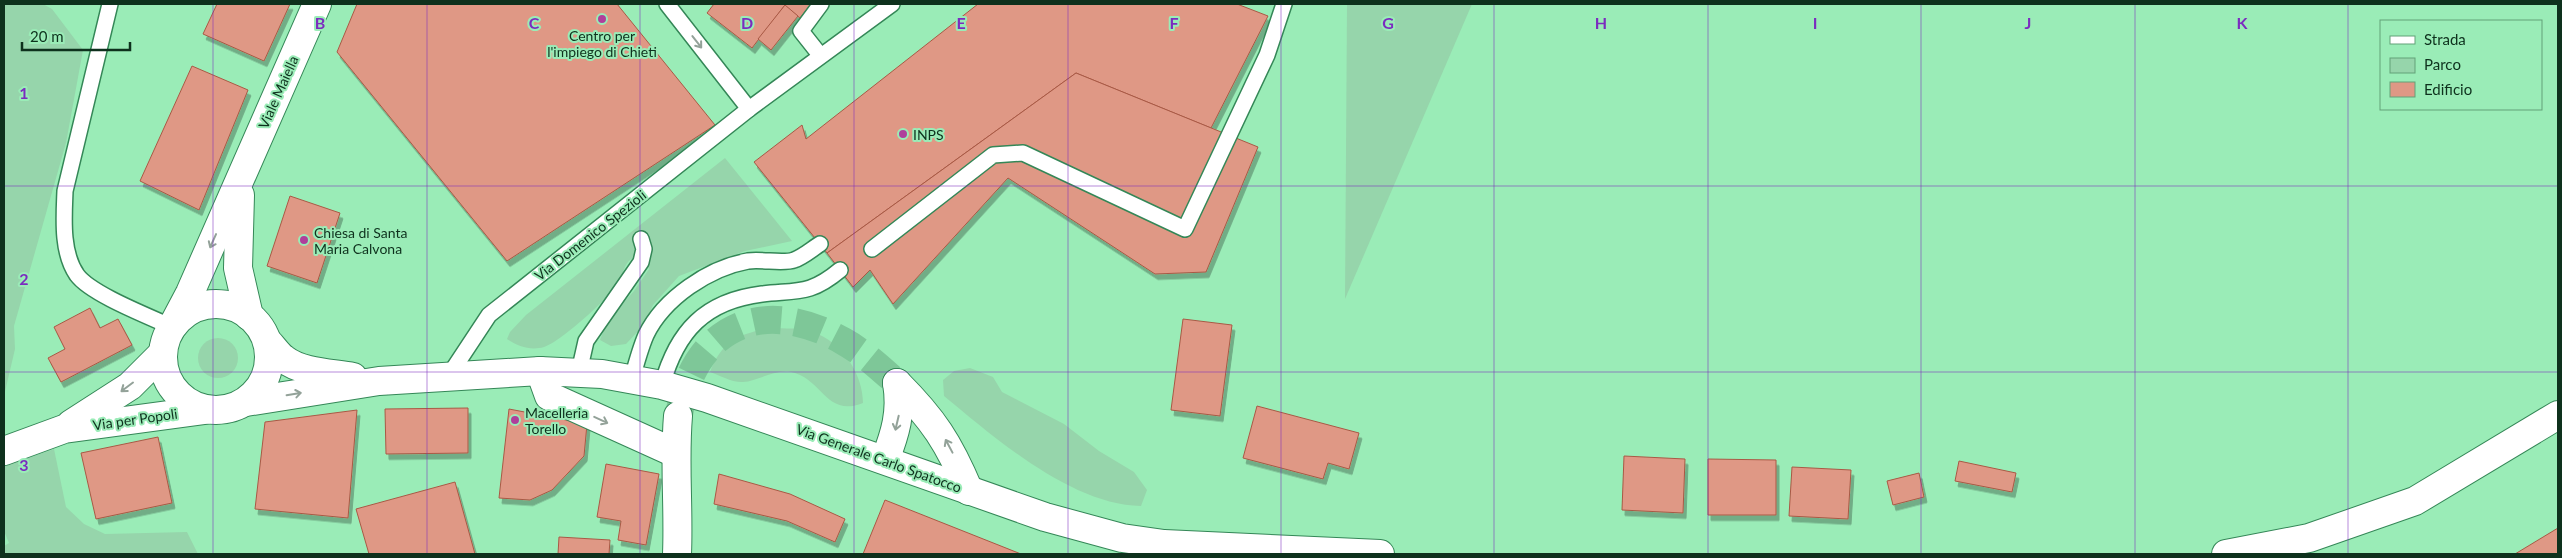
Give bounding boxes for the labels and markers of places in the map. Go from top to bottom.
marker: Centro per l'impiego di Chieti [596,13,608,25]
place label: Centro per l'impiego di Chieti [547,27,657,60]
place label: INPS [913,126,944,143]
marker: INPS [897,128,909,140]
place label: Chiesa di Santa Maria Calvona [314,224,407,257]
marker: Chiesa di Santa Maria Calvona [298,234,310,246]
place label: Macelleria Torello [525,404,588,437]
marker: Macelleria Torello [509,414,521,426]

